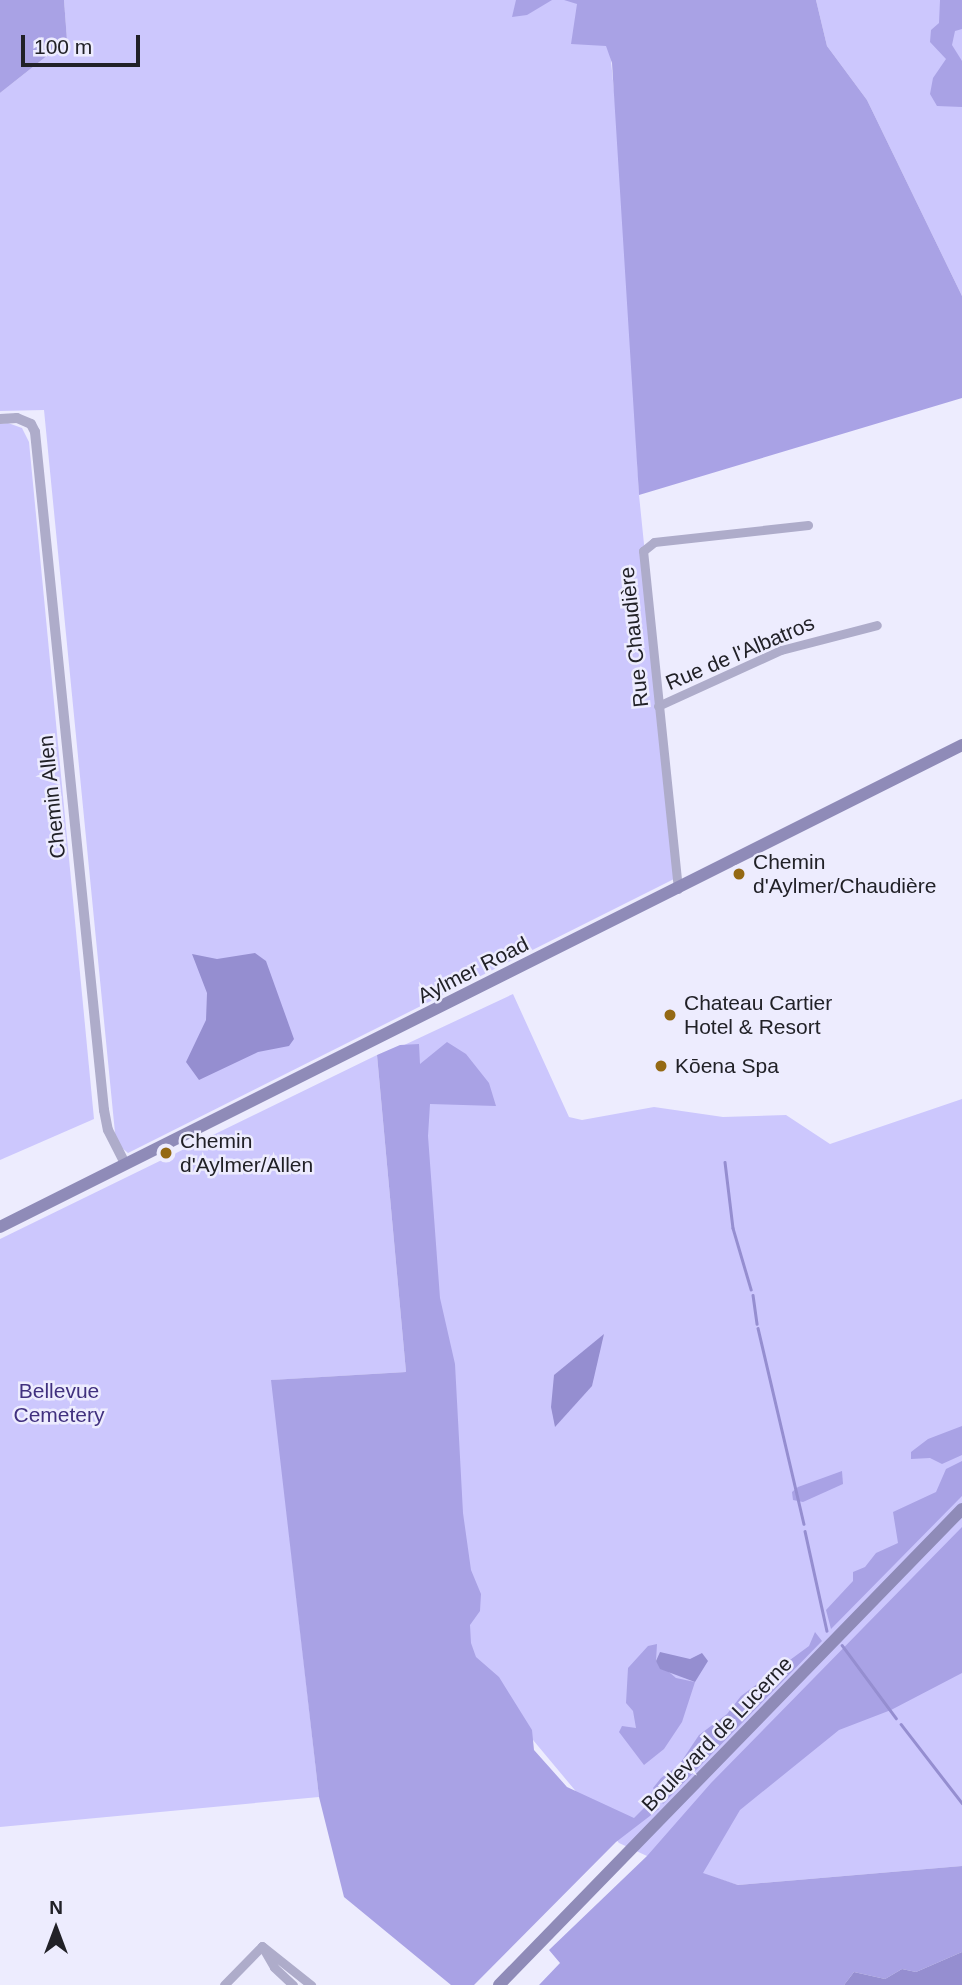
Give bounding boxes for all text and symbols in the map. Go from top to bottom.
scale bar [24,21,144,65]
text: 100 m [34,35,92,58]
street label: Rue Chaudière [614,565,654,709]
street label: Rue de l'Albatros [662,610,818,696]
street label: Chemin Allen [33,734,71,860]
place label: Chemin d'Aylmer/Chaudière [753,849,936,899]
marker: Chemin d'Aylmer/Chaudière [731,866,747,882]
street label: Aylmer Road [413,931,533,1009]
place label: Chateau Cartier Hotel & Resort [684,990,832,1040]
marker: Chateau Cartier Hotel & Resort [662,1007,678,1023]
place label: Kōena Spa [675,1053,779,1079]
marker: Kōena Spa [653,1058,669,1074]
place label: Chemin d'Aylmer/Allen [180,1128,313,1178]
marker: Chemin d'Aylmer/Allen [158,1145,174,1161]
park label: Bellevue Cemetery [13,1378,105,1428]
street label: Boulevard de Lucerne [637,1651,797,1817]
north arrow [21,1894,91,1964]
text: N [49,1897,63,1918]

